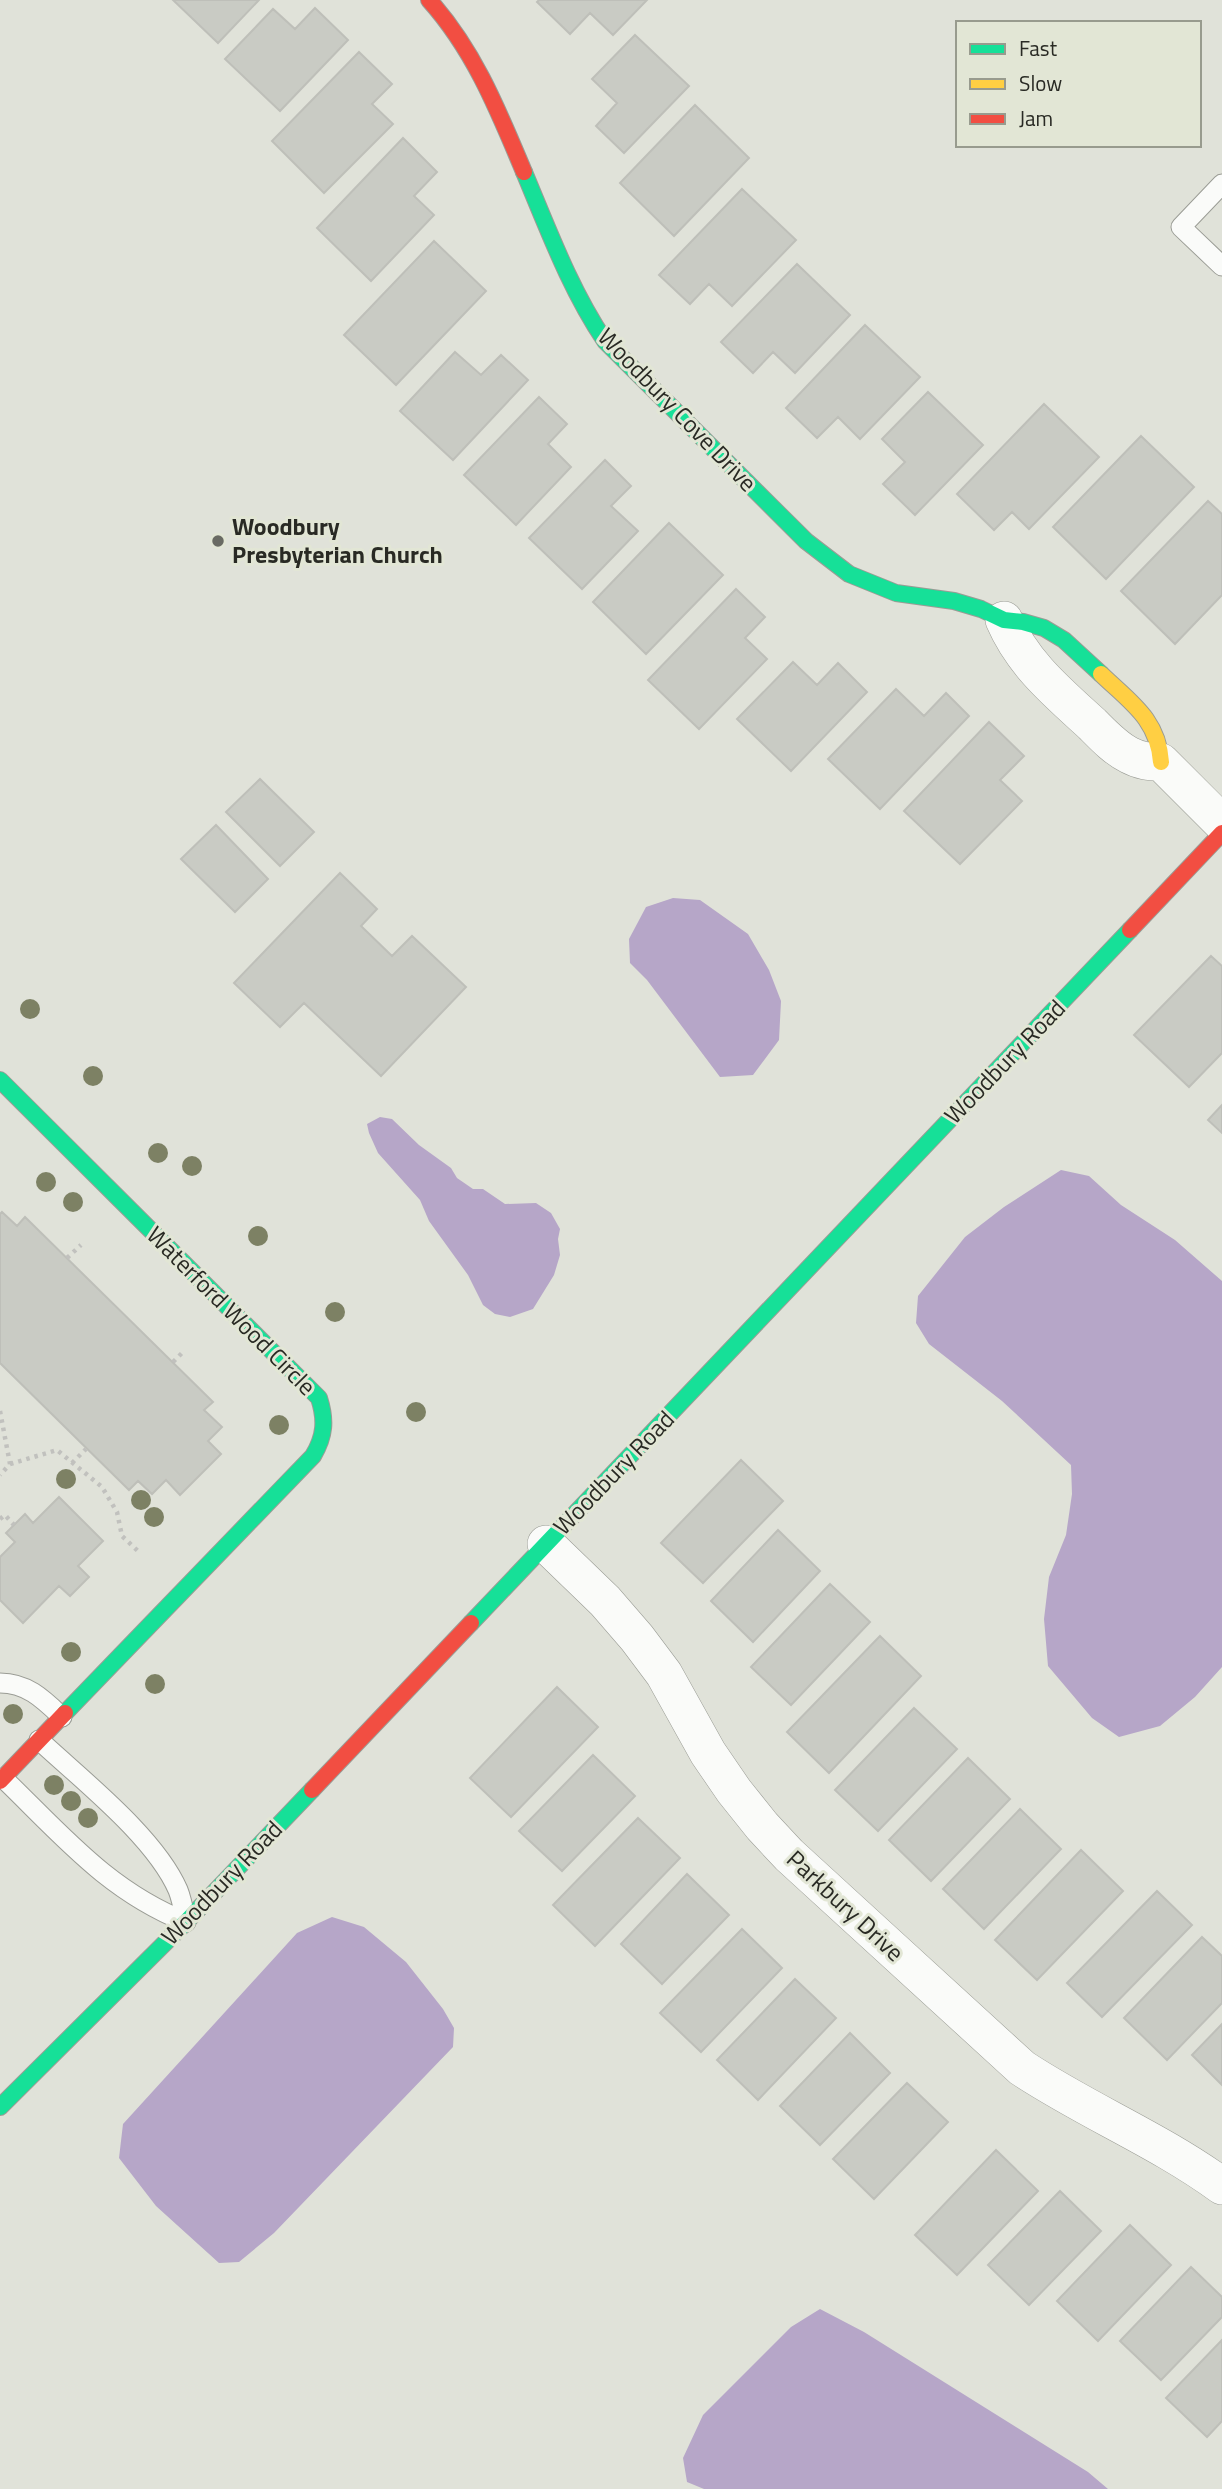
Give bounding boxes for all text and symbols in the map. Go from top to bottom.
legend [956,21,1201,147]
text: Fast [1019,32,1058,64]
text: Slow [1019,67,1062,99]
text: Jam [1019,102,1053,134]
street label: Woodbury Cove Drive [590,319,766,499]
place label: Woodbury Presbyterian Church [232,508,443,572]
marker: Woodbury Presbyterian Church [210,533,226,549]
street label: Woodbury Road [935,991,1073,1132]
street label: Waterford Wood Circle [139,1217,325,1403]
street label: Woodbury Road [544,1402,682,1543]
street label: Woodbury Road [152,1812,290,1953]
street label: Parkbury Drive [779,1841,912,1969]

